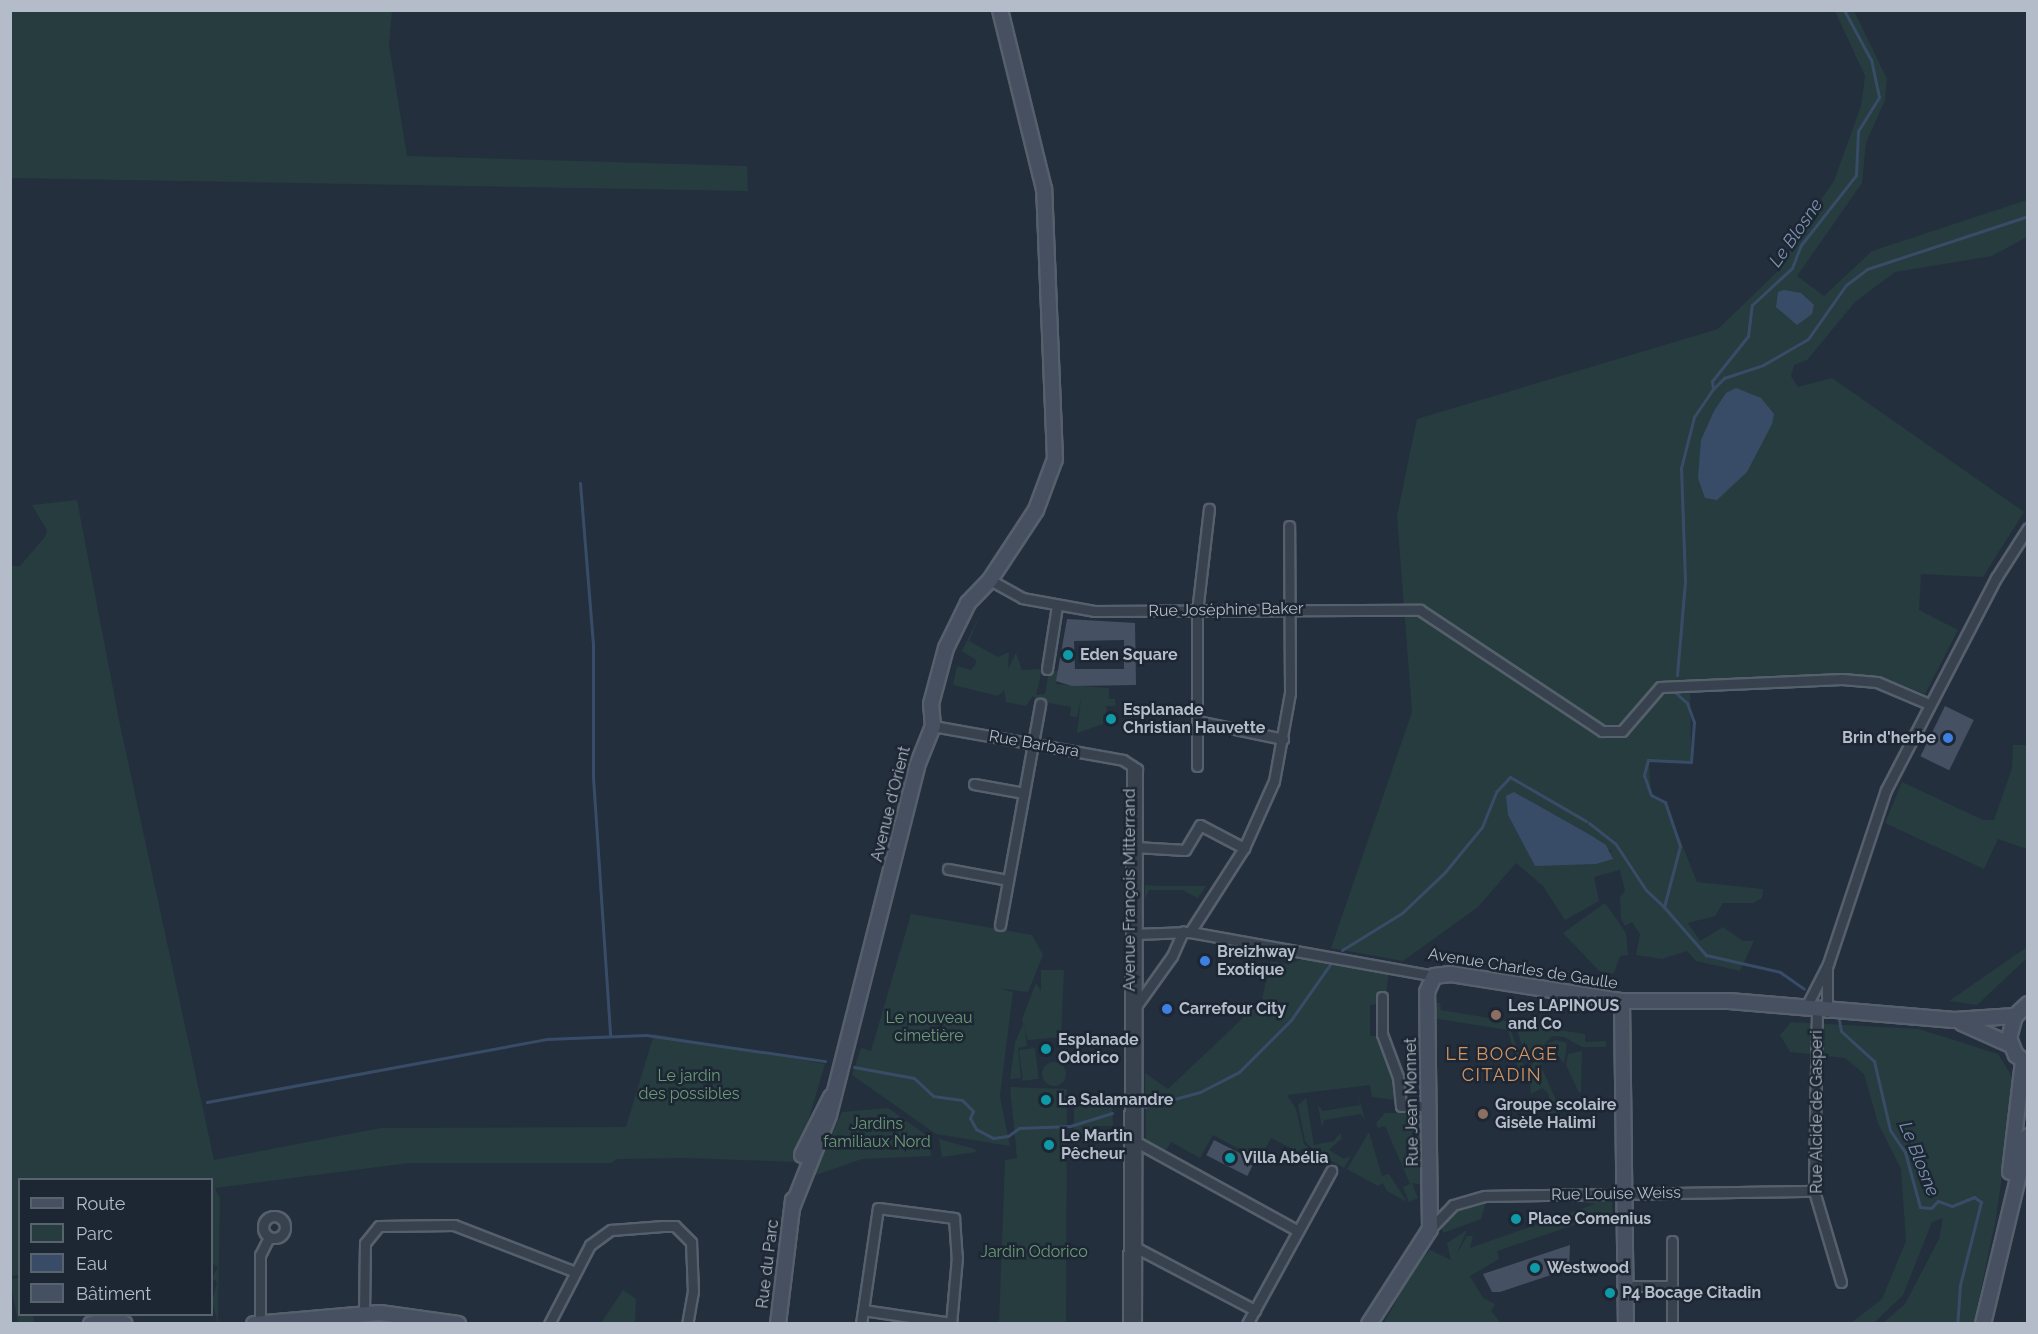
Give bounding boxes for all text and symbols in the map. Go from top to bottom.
water label: Le Blosne [1765,195,1827,271]
street label: Rue Joséphine Baker [1148,599,1304,621]
place label: Eden Square [1080,645,1178,665]
marker: Eden Square [1061,648,1075,662]
place label: Esplanade Christian Hauvette [1123,700,1265,738]
marker: Esplanade Christian Hauvette [1104,712,1118,726]
street label: Rue Barbara [987,727,1081,761]
place label: Brin d'herbe [1842,728,1936,748]
marker: Brin d'herbe [1941,731,1955,745]
street label: Avenue d'Orient [867,744,915,864]
street label: Avenue François Mitterrand [1120,789,1140,991]
place label: Breizhway Exotique [1217,942,1296,980]
street label: Avenue Charles de Gaulle [1427,945,1619,993]
marker: Breizhway Exotique [1198,954,1212,968]
place label: Les LAPINOUS and Co [1508,996,1619,1034]
place label: Carrefour City [1179,999,1286,1019]
marker: Carrefour City [1160,1002,1174,1016]
park label: Le nouveau cimetière [886,1008,972,1046]
marker: Les LAPINOUS and Co [1489,1008,1503,1022]
place label: Esplanade Odorico [1058,1030,1139,1068]
street label: Rue Alcide de Gasperi [1807,1030,1827,1194]
street label: Rue Jean Monnet [1401,1037,1423,1167]
marker: Esplanade Odorico [1039,1042,1053,1056]
district label: LE BOCAGE CITADIN [1446,1044,1558,1086]
park label: Le jardin des possibles [639,1066,739,1104]
place label: La Salamandre [1058,1090,1173,1110]
marker: La Salamandre [1039,1093,1053,1107]
place label: Groupe scolaire Gisèle Halimi [1495,1095,1616,1133]
marker: Groupe scolaire Gisèle Halimi [1476,1107,1490,1121]
park label: Jardins familiaux Nord [823,1114,931,1152]
water label: Le Blosne [1894,1119,1944,1199]
place label: Le Martin Pêcheur [1061,1126,1133,1164]
marker: Le Martin Pêcheur [1042,1138,1056,1152]
place label: Villa Abélia [1242,1148,1329,1168]
marker: Villa Abélia [1223,1151,1237,1165]
legend [18,1178,213,1316]
street label: Rue Louise Weiss [1551,1183,1681,1205]
text: Route [76,1193,125,1214]
place label: Place Comenius [1528,1209,1651,1229]
marker: Place Comenius [1509,1212,1523,1226]
street label: Rue du Parc [753,1218,783,1310]
text: Parc [76,1223,113,1244]
park label: Jardin Odorico [980,1242,1088,1262]
text: Eau [76,1253,107,1274]
place label: Westwood [1547,1258,1629,1278]
marker: Westwood [1528,1261,1542,1275]
text: Bâtiment [76,1283,151,1304]
place label: P4 Bocage Citadin [1622,1283,1761,1303]
marker: P4 Bocage Citadin [1603,1286,1617,1300]

